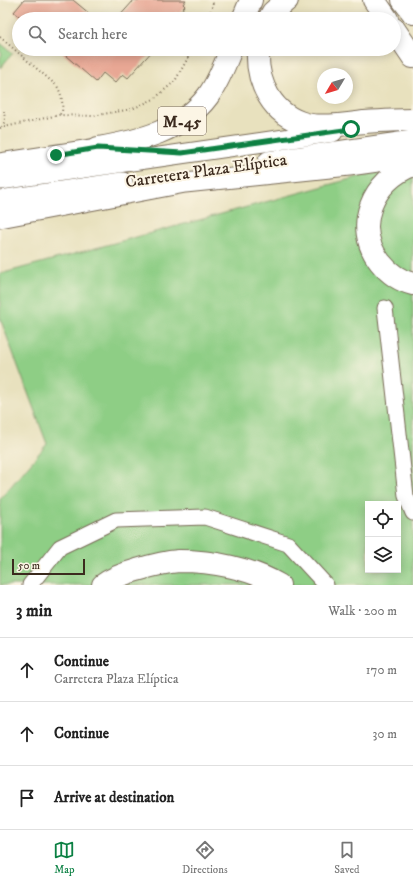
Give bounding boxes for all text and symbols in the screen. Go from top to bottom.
search box [12,12,401,56]
icon: search [26,23,48,45]
text: Search here [58,25,127,44]
north arrow [317,68,353,104]
road number: M-45 [158,107,206,135]
route start [342,120,360,138]
route end [47,146,65,164]
street label: Carretera Plaza Elíptica [124,149,289,193]
map controls [365,501,401,573]
button: locate [365,501,401,537]
button: layers [365,537,401,573]
scale bar [12,557,85,576]
text: 50 m [18,559,40,573]
text: 3 min [16,600,52,622]
text: Walk · 200 m [328,603,397,619]
text: Continue [54,652,109,671]
icon: ahead [16,659,38,681]
text: 170 m [366,662,397,678]
text: Carretera Plaza Elíptica [54,671,178,687]
icon: ahead [16,723,38,745]
text: Continue [54,724,109,743]
text: 30 m [373,726,397,742]
icon: arrive [16,787,38,809]
text: Arrive at destination [54,788,174,807]
tab: Map [53,839,75,877]
tab: Directions [182,839,228,877]
tab: Saved [334,839,360,877]

